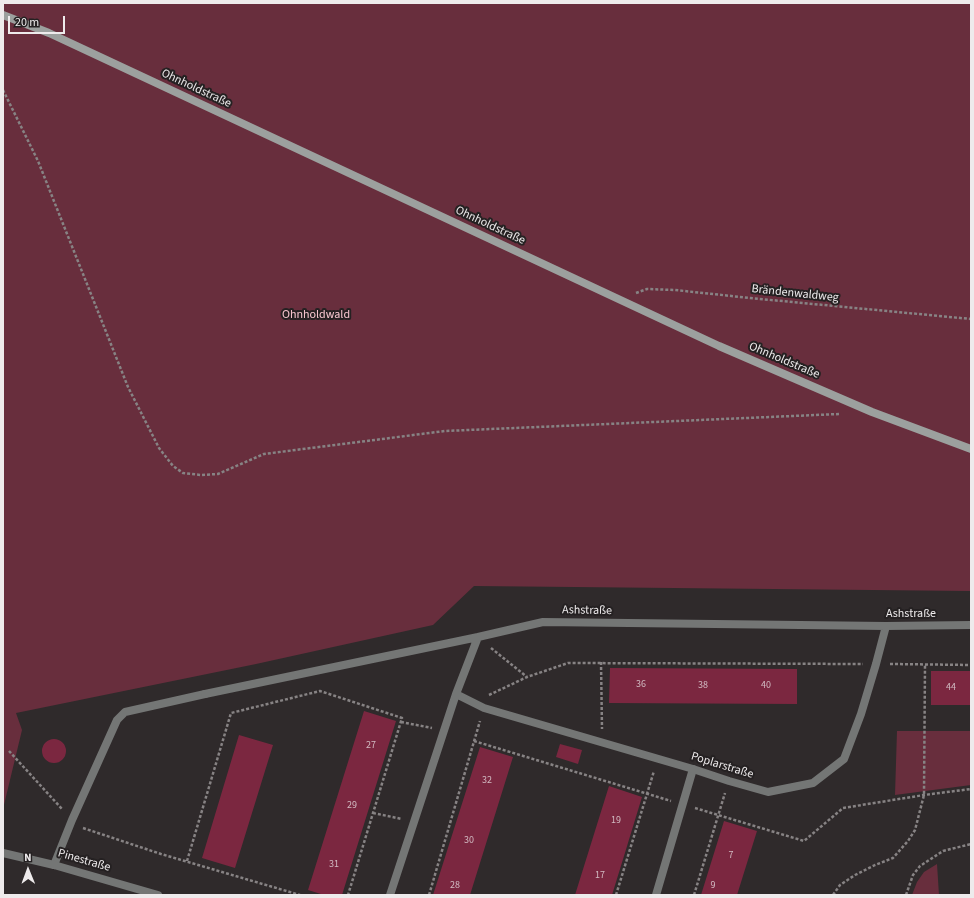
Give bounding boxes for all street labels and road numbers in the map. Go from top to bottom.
street label: Ohnholdstraße [159,67,233,111]
street label: Ohnholdstraße [453,204,527,248]
street label: Brändenwaldweg [751,282,839,306]
street label: Ohnholdstraße [746,340,822,382]
street label: Ashstraße [562,603,612,619]
street label: Ashstraße [886,607,936,621]
street label: Poplarstraße [689,750,755,782]
street label: Pinestraße [56,847,112,875]

